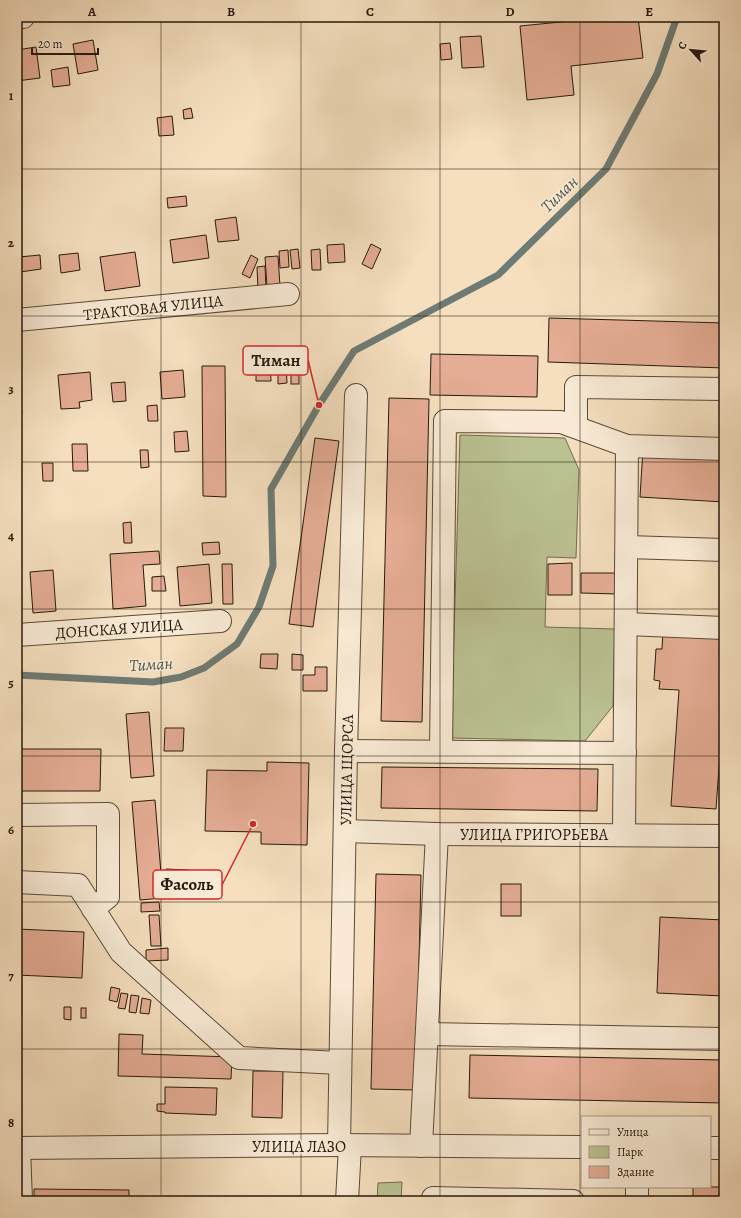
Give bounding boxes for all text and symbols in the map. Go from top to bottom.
text: A [87,3,97,20]
text: B [227,3,235,20]
text: C [366,3,374,20]
text: D [505,3,515,20]
text: E [645,3,653,20]
scale bar [32,30,98,56]
north arrow [671,30,711,70]
text: 20 m [38,36,62,52]
text: С [674,39,691,52]
text: 1 [9,87,14,104]
water label: Тиман [536,171,583,218]
text: 2 [8,234,15,251]
street label: ТРАКТОВАЯ УЛИЦА [82,290,225,326]
callout: Тиман [243,346,308,375]
text: Тиман [251,349,301,372]
text: 3 [8,380,14,397]
text: 4 [8,527,14,544]
street label: ДОНСКАЯ УЛИЦА [55,614,184,644]
water label: Тиман [129,652,174,677]
text: 5 [8,674,14,691]
street label: УЛИЦА ЩОРСА [335,714,359,826]
text: 6 [8,821,14,838]
street label: УЛИЦА ГРИГОРЬЕВА [460,824,609,846]
callout: Фасоль [153,870,222,899]
text: Фасоль [161,873,214,896]
text: 7 [8,967,14,984]
text: 8 [8,1114,14,1131]
legend [581,1116,711,1188]
text: Улица [617,1124,649,1140]
street label: УЛИЦА ЛАЗО [252,1136,346,1158]
text: Парк [617,1144,643,1160]
text: Здание [617,1164,654,1180]

